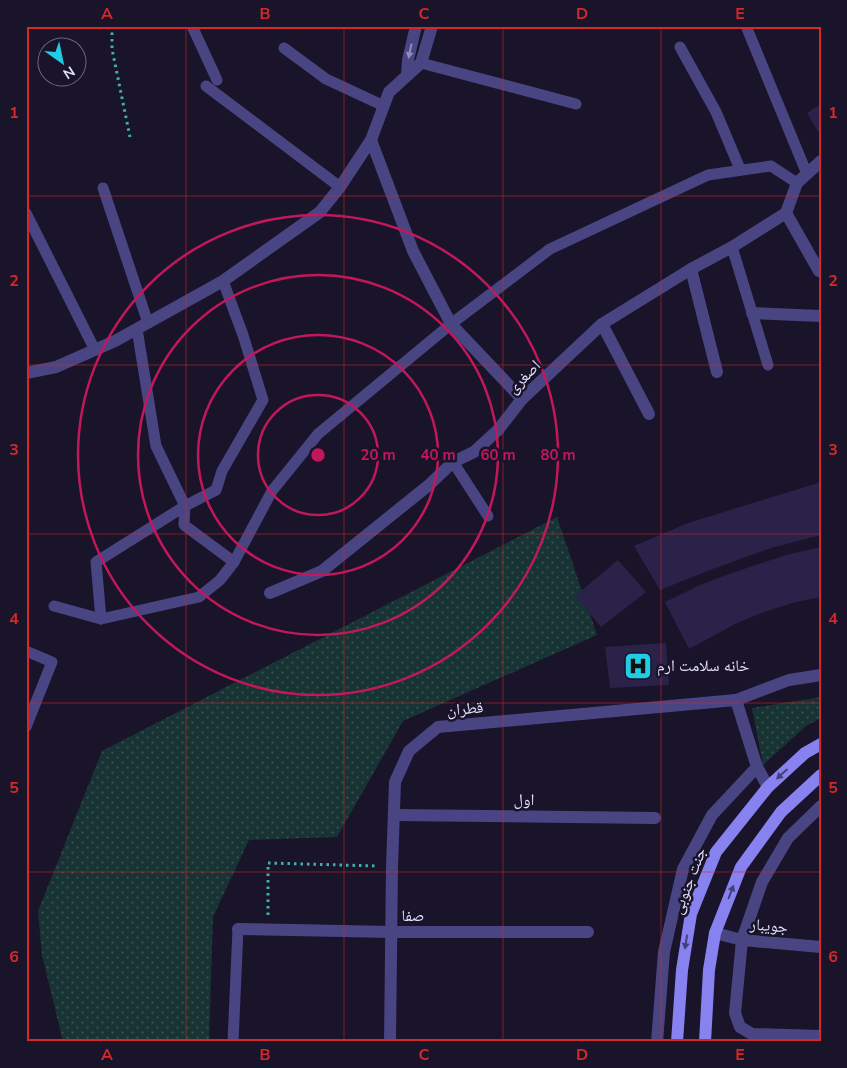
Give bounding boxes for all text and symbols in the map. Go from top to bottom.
text: A [101,3,113,25]
text: B [259,3,271,25]
text: C [419,3,430,25]
text: D [576,3,588,25]
text: E [735,3,745,25]
north arrow [38,38,88,88]
one-way arrow [406,43,414,58]
text: N [59,62,78,83]
text: 1 [9,102,19,124]
text: 1 [828,102,838,124]
text: 2 [9,270,19,292]
text: 2 [828,270,838,292]
street label: اصغری [502,355,546,399]
text: 3 [9,439,19,461]
text: 3 [828,439,838,461]
text: 20 m [360,445,396,465]
text: 40 m [420,445,456,465]
text: 60 m [480,445,516,465]
text: 80 m [540,445,576,465]
centre of rings [309,446,327,464]
text: 4 [9,608,19,630]
text: 4 [828,608,838,630]
hospital icon: خانه سلامت ارم [623,651,653,681]
place label: خانه سلامت ارم [657,655,750,677]
street label: قطران [446,696,484,722]
one-way arrow [777,768,789,780]
text: 5 [9,777,19,799]
text: 5 [828,777,838,799]
street label: اول [513,789,535,811]
street label: جنت جنوبی [666,844,712,918]
one-way arrow [728,884,736,899]
street label: صفا [402,905,424,927]
street label: جویبار [748,913,789,939]
one-way arrow [682,934,690,950]
text: 6 [9,946,19,968]
text: 6 [828,946,838,968]
text: A [101,1044,113,1066]
text: B [259,1044,271,1066]
text: C [419,1044,430,1066]
text: D [576,1044,588,1066]
text: E [735,1044,745,1066]

